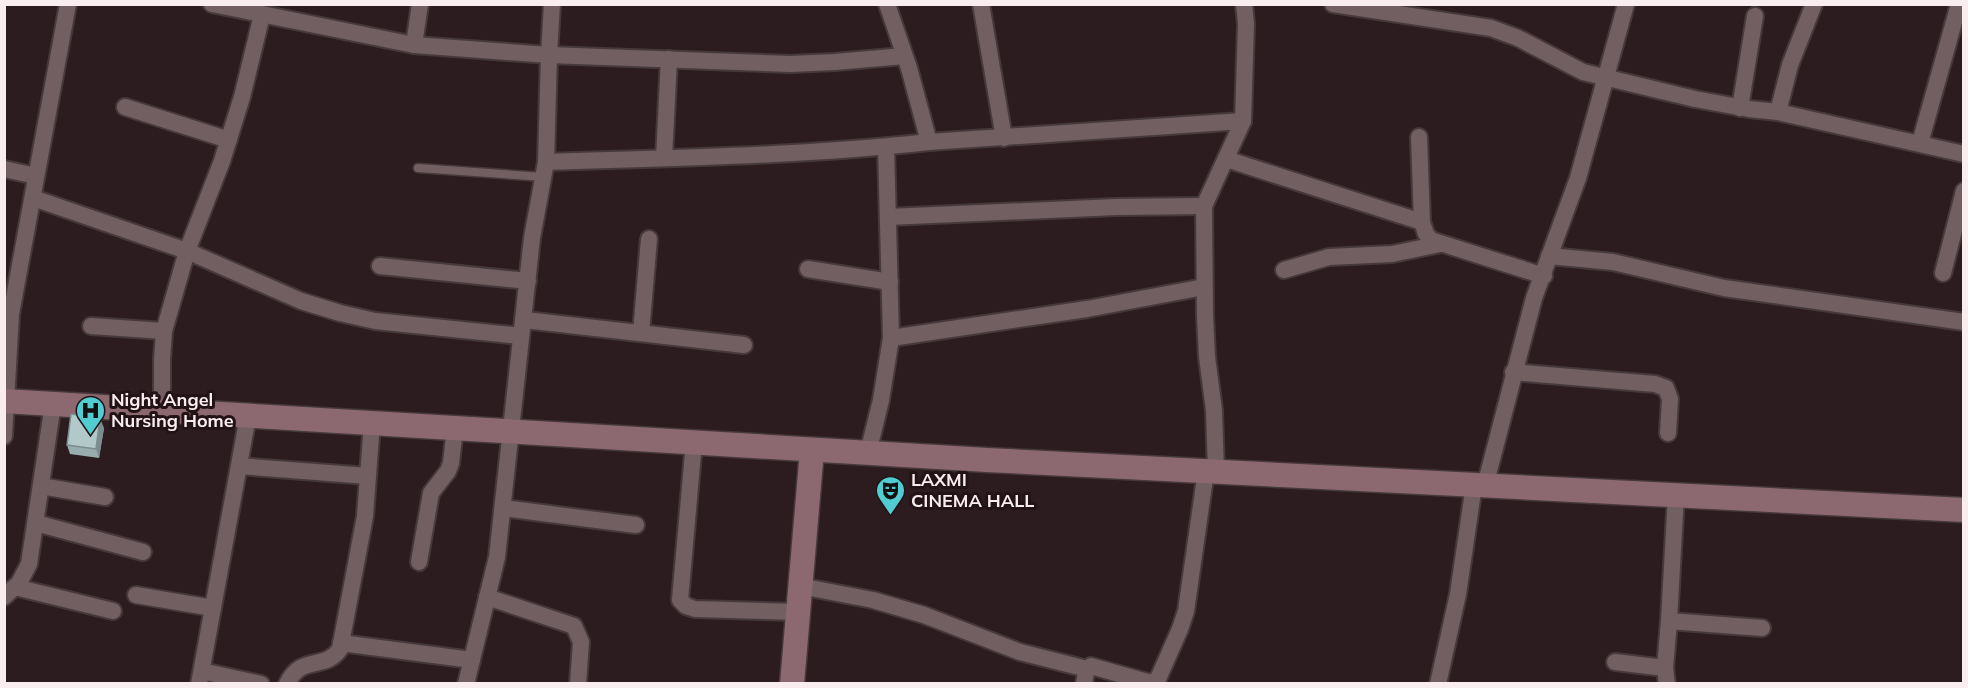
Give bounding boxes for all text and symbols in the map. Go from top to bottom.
place label: Night Angel Nursing Home [111,388,234,432]
hospital icon: Night Angel Nursing Home [74,394,106,436]
place label: LAXMI CINEMA HALL [911,468,1034,512]
theatre icon: LAXMI CINEMA HALL [874,474,906,516]

